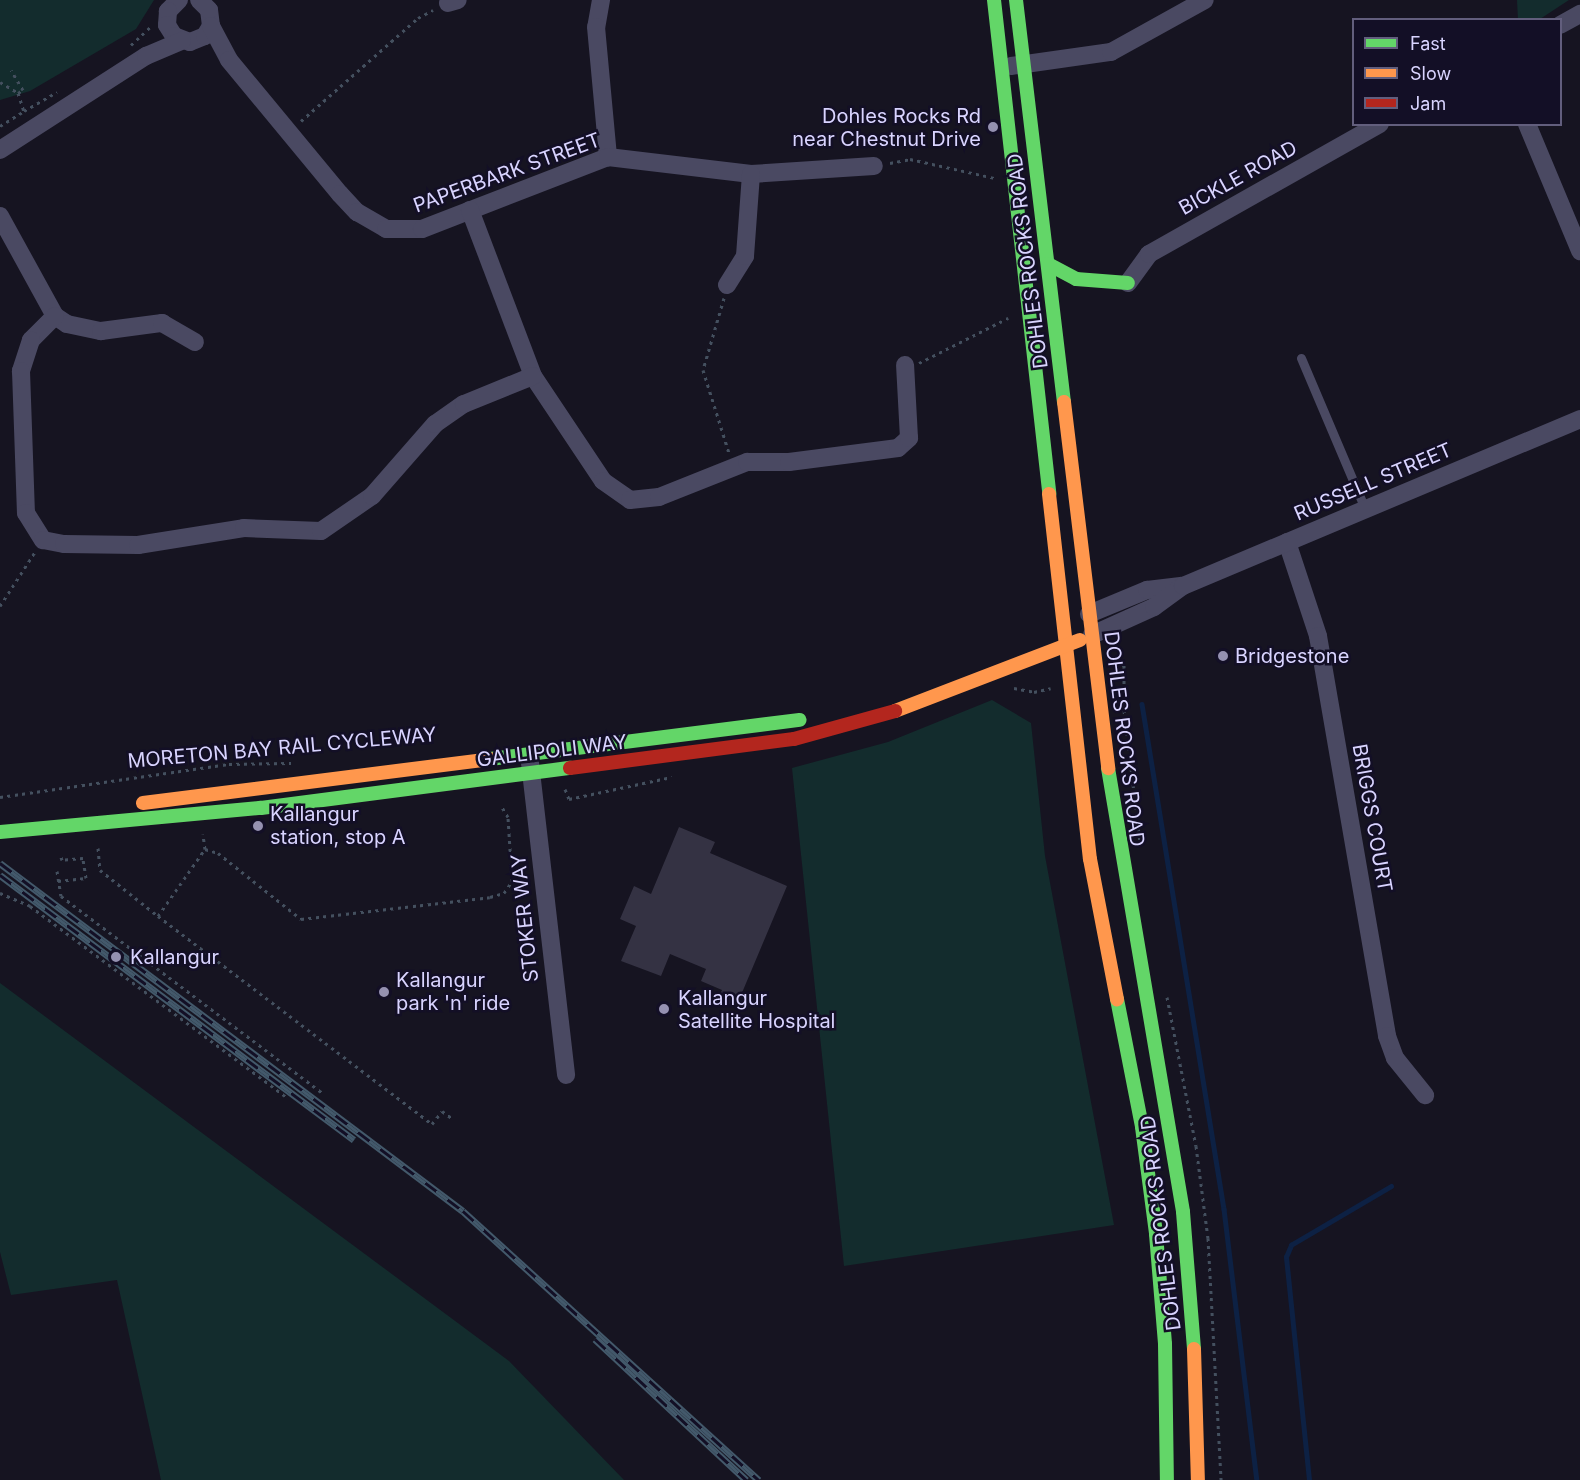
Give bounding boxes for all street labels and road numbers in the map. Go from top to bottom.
street label: PAPERBARK STREET [410,128,604,218]
street label: BICKLE ROAD [1175,136,1301,220]
street label: DOHLES ROCKS ROAD [1003,152,1053,370]
street label: RUSSELL STREET [1290,438,1456,526]
street label: DOHLES ROCKS ROAD [1099,630,1149,848]
street label: MORETON BAY RAIL CYCLEWAY [127,723,437,773]
street label: GALLIPOLI WAY [476,730,628,772]
street label: BRIGGS COURT [1347,742,1397,894]
street label: STOKER WAY [506,853,544,983]
street label: DOHLES ROCKS ROAD [1136,1114,1186,1332]

